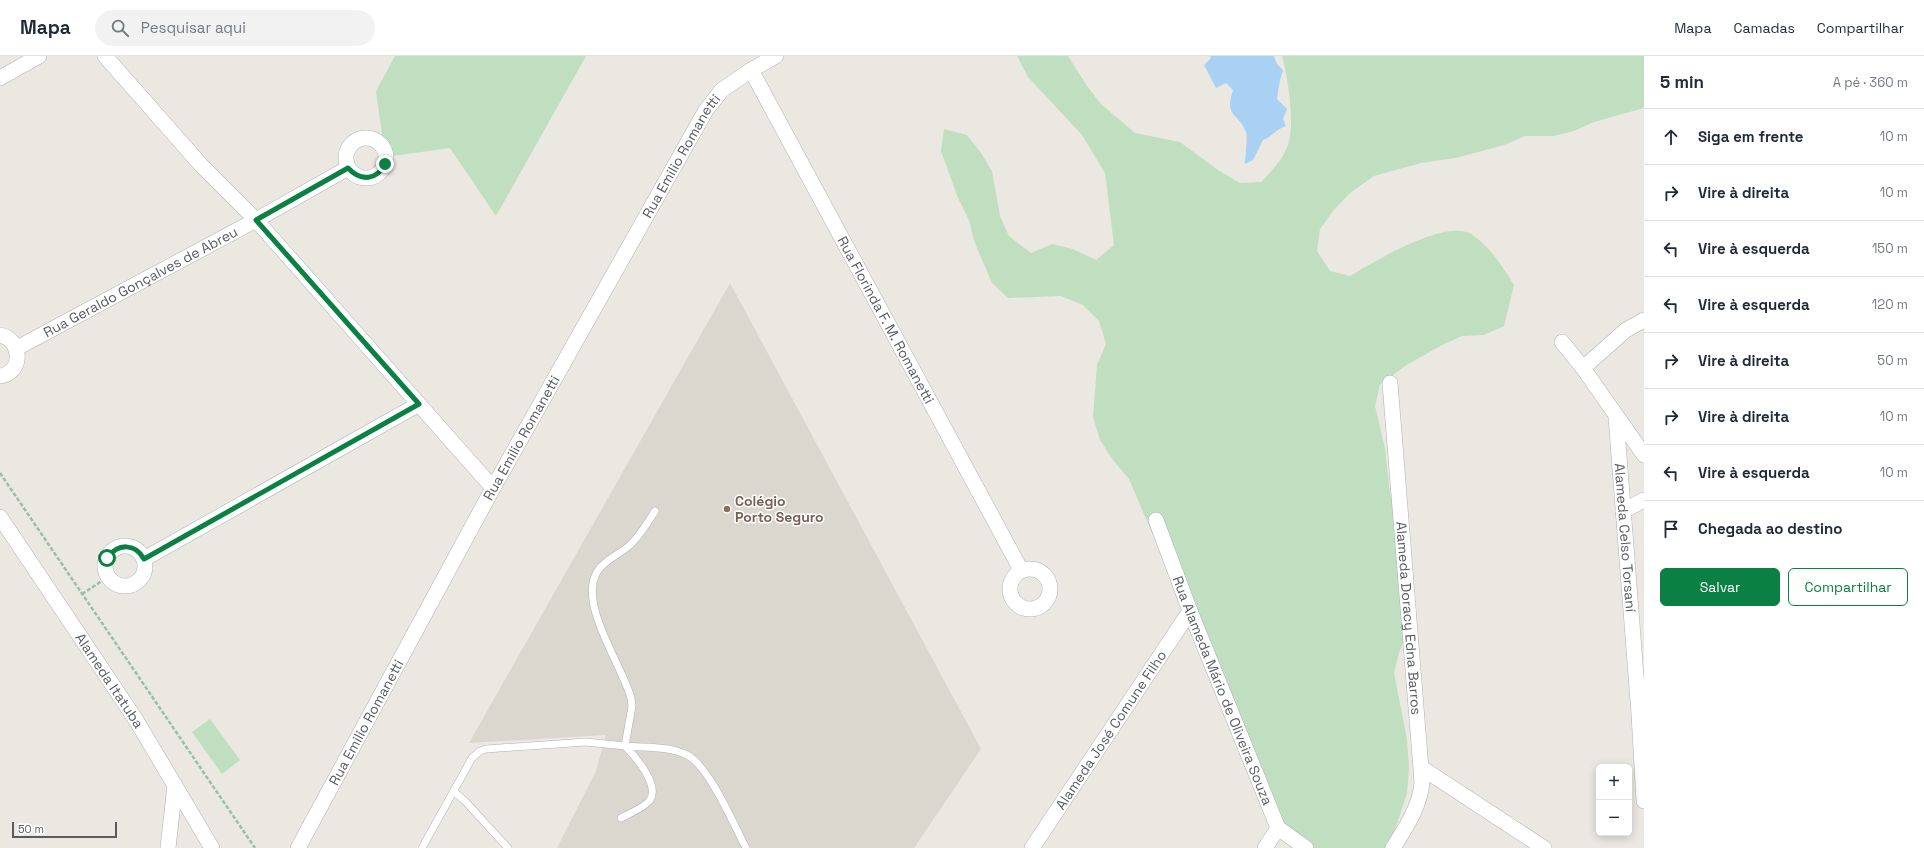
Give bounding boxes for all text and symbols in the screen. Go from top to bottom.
search box [95,10,375,46]
text: Mapa [20,15,71,40]
icon: search [109,17,131,39]
text: Pesquisar aqui [141,18,246,37]
text: Mapa [1674,19,1711,37]
text: Camadas [1733,19,1795,37]
text: Compartilhar [1817,19,1904,37]
text: 5 min [1660,71,1704,93]
text: A pé · 360 m [1833,74,1908,91]
street label: Rua Emilio Romanetti [638,90,724,221]
icon: ahead [1660,126,1682,148]
text: Siga em frente [1698,127,1804,146]
text: 10 m [1880,128,1908,145]
route end [376,155,394,173]
icon: right [1660,182,1682,204]
text: Vire à direita [1698,183,1789,202]
text: 10 m [1880,184,1908,201]
street label: Rua Geraldo Gonçalves de Abreu [40,223,241,341]
street label: Rua Florinda F. M. Romanetti [833,233,938,407]
icon: left [1660,238,1682,260]
text: Vire à esquerda [1698,239,1810,258]
text: 150 m [1872,240,1908,257]
icon: left [1660,294,1682,316]
text: Vire à esquerda [1698,295,1810,314]
text: 120 m [1872,296,1908,313]
icon: right [1660,350,1682,372]
text: Vire à direita [1698,351,1789,370]
text: 50 m [1877,352,1908,369]
street label: Rua Emilio Romanetti [479,372,564,503]
icon: right [1660,406,1682,428]
text: Vire à direita [1698,407,1789,426]
text: 10 m [1880,408,1908,425]
street label: Alameda Celso Torsaní [1611,462,1640,613]
icon: left [1660,462,1682,484]
text: Vire à esquerda [1698,463,1810,482]
text: 10 m [1880,464,1908,481]
place label: Colégio Porto Seguro [735,492,824,526]
marker: Colégio Porto Seguro [722,504,732,514]
icon: arrive [1660,518,1682,540]
text: Chegada ao destino [1698,519,1842,538]
street label: Alameda Doracy Edna Barros [1392,521,1426,715]
route start [98,549,116,567]
button: Salvar [1660,568,1780,606]
button: Compartilhar [1788,568,1908,606]
street label: Rua Alameda Mário de Oliveira Souza [1169,573,1277,808]
street label: Alameda Itatuba [71,630,148,732]
street label: Alameda José Comune Filho [1051,647,1170,813]
street label: Rua Emilio Romanetti [325,656,407,788]
map controls [1596,764,1632,836]
button: + [1596,764,1632,800]
button: − [1596,800,1632,836]
scale bar [12,820,117,839]
text: 50 m [18,822,44,836]

